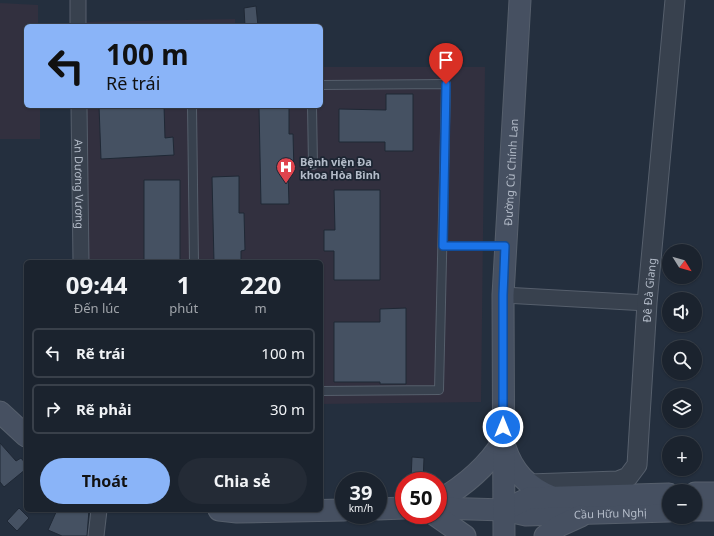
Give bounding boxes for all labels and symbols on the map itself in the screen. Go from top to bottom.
pin [429,43,463,84]
street label: Đường Cù Chính Lan [500,118,521,226]
street label: An Dương Vương [72,139,88,229]
place label: Bệnh viện Đa khoa Hòa Bình [300,154,380,182]
hospital icon: Bệnh viện Đa khoa Hòa Bình [275,156,297,184]
north arrow [662,244,702,284]
street label: Đê Đà Giang [638,257,659,323]
position arrow [482,406,524,448]
speed limit sign: 50 [395,472,447,524]
street label: Cầu Hữu Nghị [574,504,647,521]

